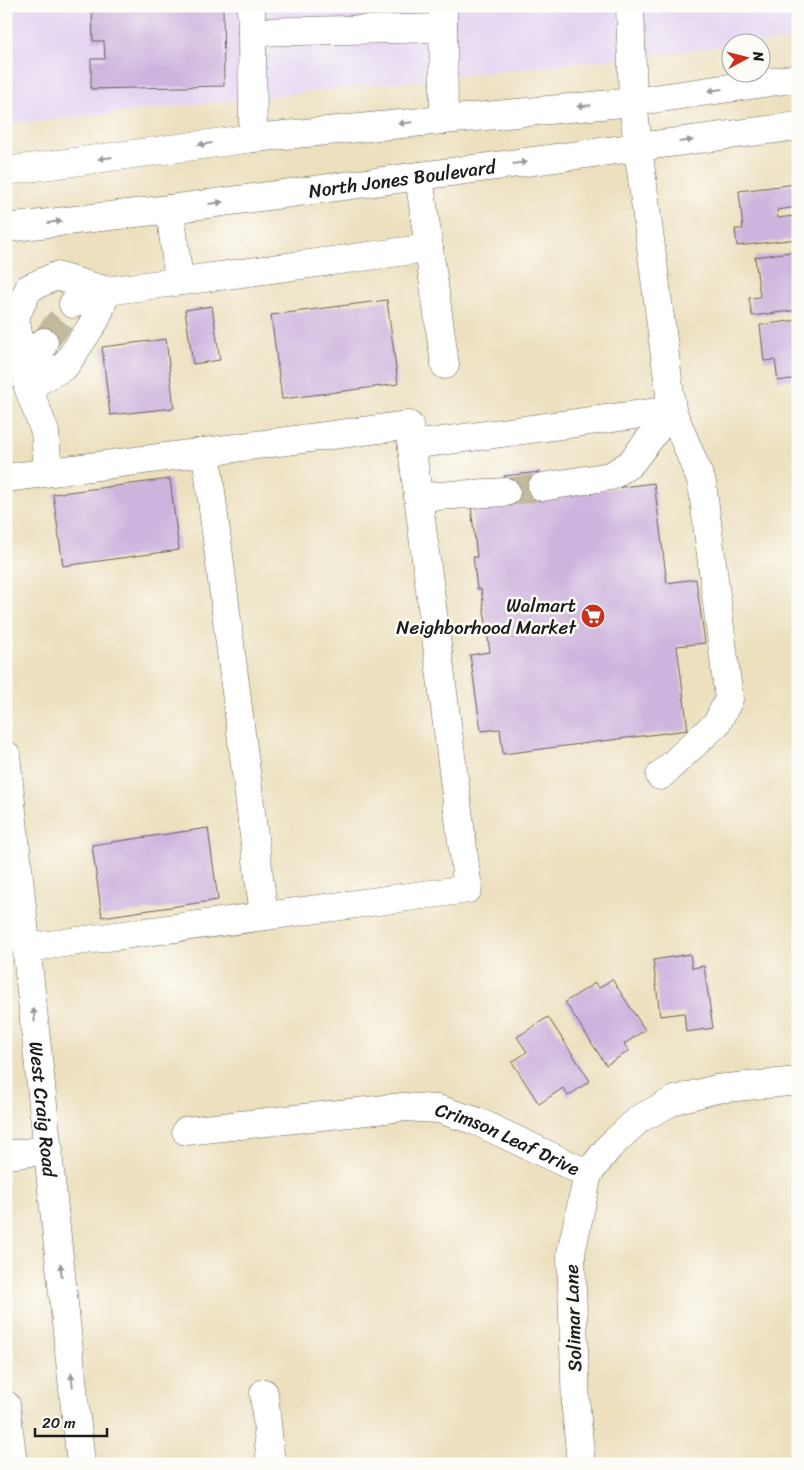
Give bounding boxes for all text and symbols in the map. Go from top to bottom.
north arrow [722,32,772,82]
text: N [745,49,771,63]
one-way arrow [706,86,722,94]
one-way arrow [576,102,592,110]
one-way arrow [397,120,413,128]
one-way arrow [678,137,694,145]
one-way arrow [196,141,212,149]
street label: North Jones Boulevard [306,149,499,207]
one-way arrow [96,154,112,162]
one-way arrow [512,159,528,167]
one-way arrow [208,199,224,207]
one-way arrow [47,218,63,226]
place label: Walmart Neighborhood Market [396,589,577,644]
supermarket icon: Walmart Neighborhood Market [580,603,606,629]
one-way arrow [30,1006,38,1022]
street label: West Craig Road [20,1040,67,1179]
street label: Crimson Leaf Drive [431,1093,586,1184]
one-way arrow [57,1261,65,1277]
street label: Solimar Lane [555,1264,591,1372]
one-way arrow [68,1372,76,1388]
scale bar [35,1405,108,1437]
text: 20 m [42,1410,76,1436]

